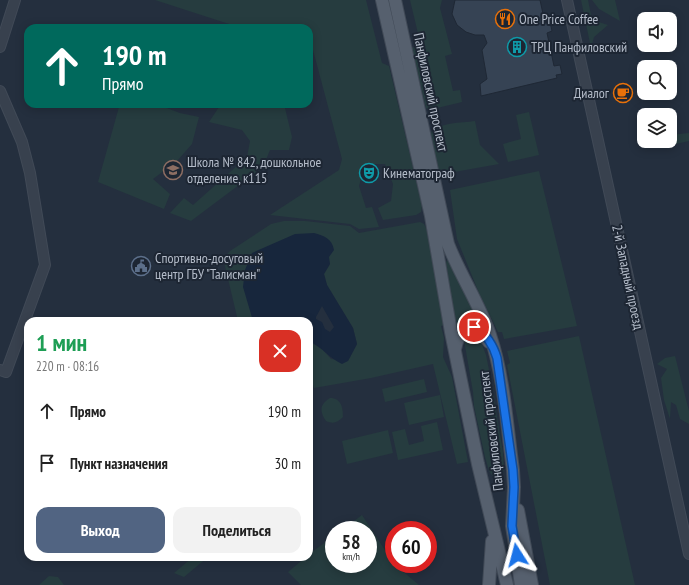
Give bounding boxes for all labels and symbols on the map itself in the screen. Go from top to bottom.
restaurant icon: One Price Coffee [494,8,516,30]
place label: One Price Coffee [519,10,599,28]
street label: Панфиловский проспект [410,31,452,153]
building icon: ТРЦ Панфиловский [506,36,528,58]
place label: ТРЦ Панфиловский [531,38,627,56]
cafe icon: Диалог [612,82,634,104]
place label: Диалог [574,84,610,102]
place label: Школа № 842, дошкольное отделение, к115 [187,153,321,187]
school or university icon: Школа № 842, дошкольное отделение, к115 [162,159,184,181]
theatre icon: Кинематограф [358,162,380,184]
place label: Кинематограф [383,164,455,182]
street label: 2-й Западный проезд [608,223,648,331]
place label: Спортивно-досуговый центр ГБУ "Талисман" [155,249,263,283]
public building icon: Спортивно-досуговый центр ГБУ "Талисман" [130,255,152,277]
pin [457,310,491,344]
street label: Панфиловский проспект [475,369,507,492]
speed limit sign: 60 [385,521,437,573]
position arrow [496,534,538,576]

